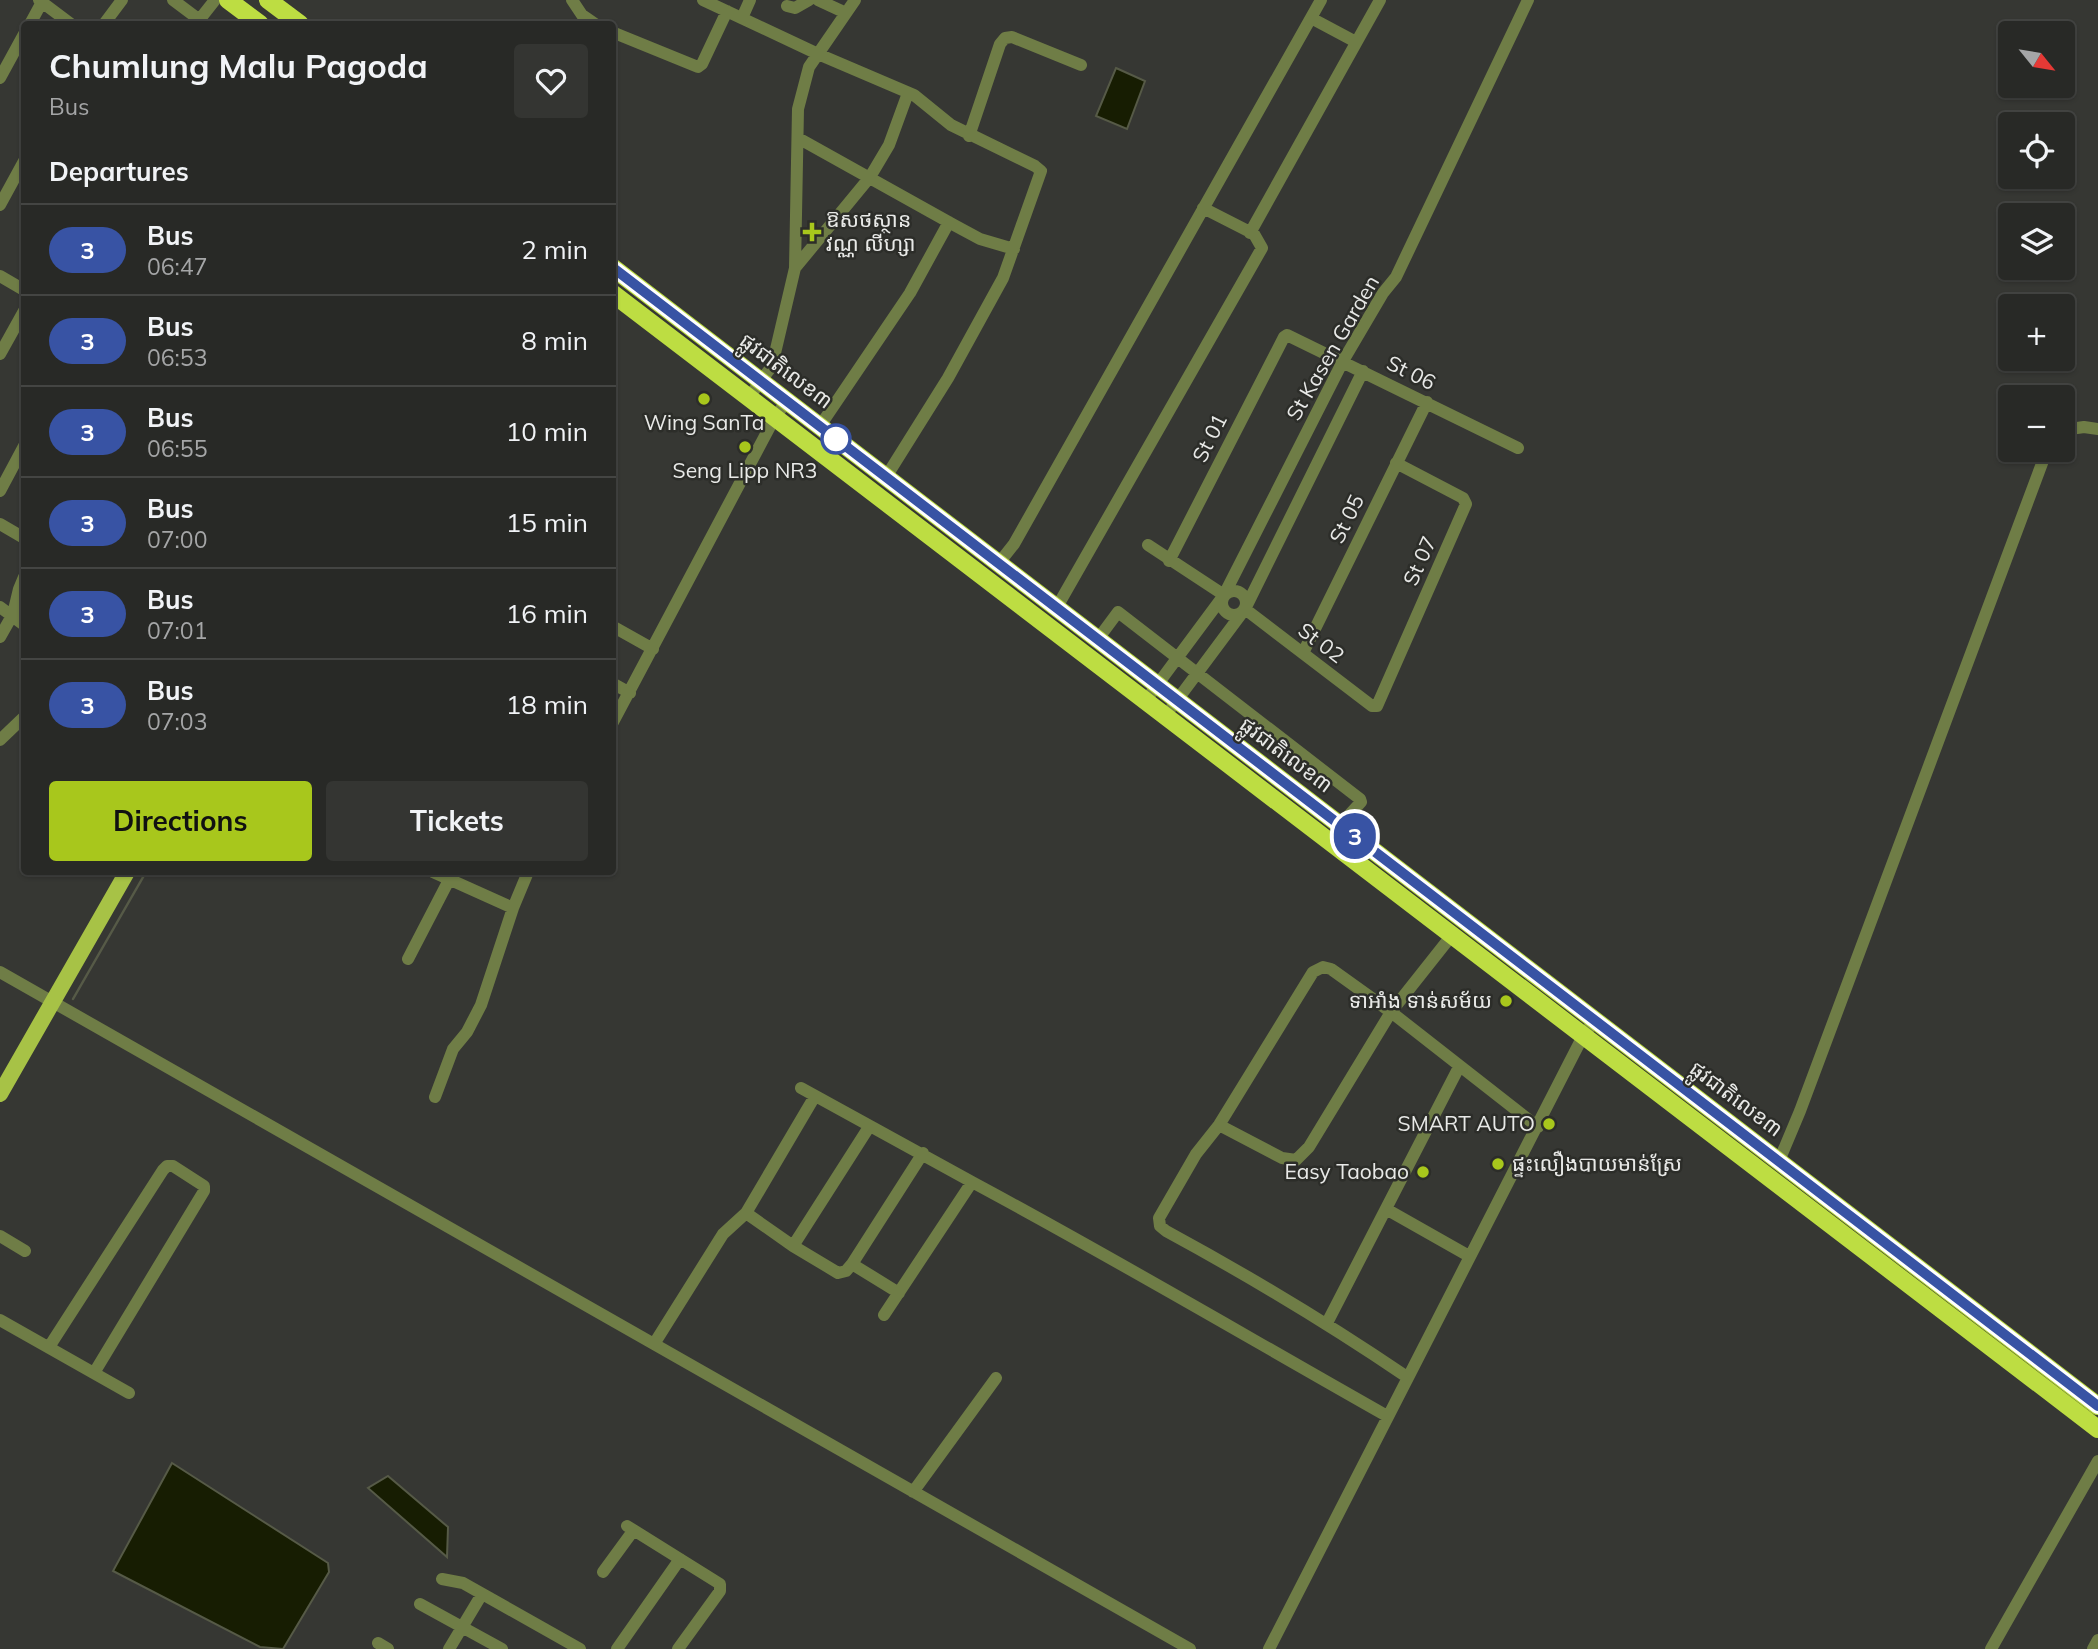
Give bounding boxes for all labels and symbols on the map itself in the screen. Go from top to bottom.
north arrow [1998,21,2076,98]
place label: ឱសថស្ថាន វណ្ណ លីហ្សា [826,206,916,258]
marker: ឱសថស្ថាន វណ្ណ លីហ្សា [804,224,820,240]
street label: St Kasen Garden [1280,270,1384,425]
street label: ផ្លូវជាតិលេខ៣ [731,327,838,419]
street label: St 06 [1383,349,1440,395]
marker: Wing SanTa [696,391,712,407]
place label: Wing SanTa [644,409,764,435]
street label: St 01 [1186,409,1232,466]
unlabelled marker [821,424,851,454]
marker: Seng Lipp NR3 [737,439,753,455]
place label: Seng Lipp NR3 [673,457,817,483]
street label: St 05 [1323,490,1369,547]
street label: St 07 [1397,532,1441,589]
street label: St 02 [1293,616,1350,668]
street label: ផ្លូវជាតិលេខ៣ [1231,711,1338,803]
line badge: 3 [1332,813,1378,859]
place label: ទាអាំង ទាន់សម័យ [1349,987,1492,1013]
marker: ទាអាំង ទាន់សម័យ [1498,993,1514,1009]
street label: ផ្លូវជាតិលេខ៣ [1681,1055,1788,1147]
place label: SMART AUTO [1398,1110,1535,1136]
marker: SMART AUTO [1541,1116,1557,1132]
place label: ផ្ទះលឿងបាយមាន់ស្រែ [1512,1150,1682,1178]
marker: ផ្ទះលឿងបាយមាន់ស្រែ [1490,1156,1506,1172]
place label: Easy Taobao [1285,1158,1409,1184]
marker: Easy Taobao [1415,1164,1431,1180]

